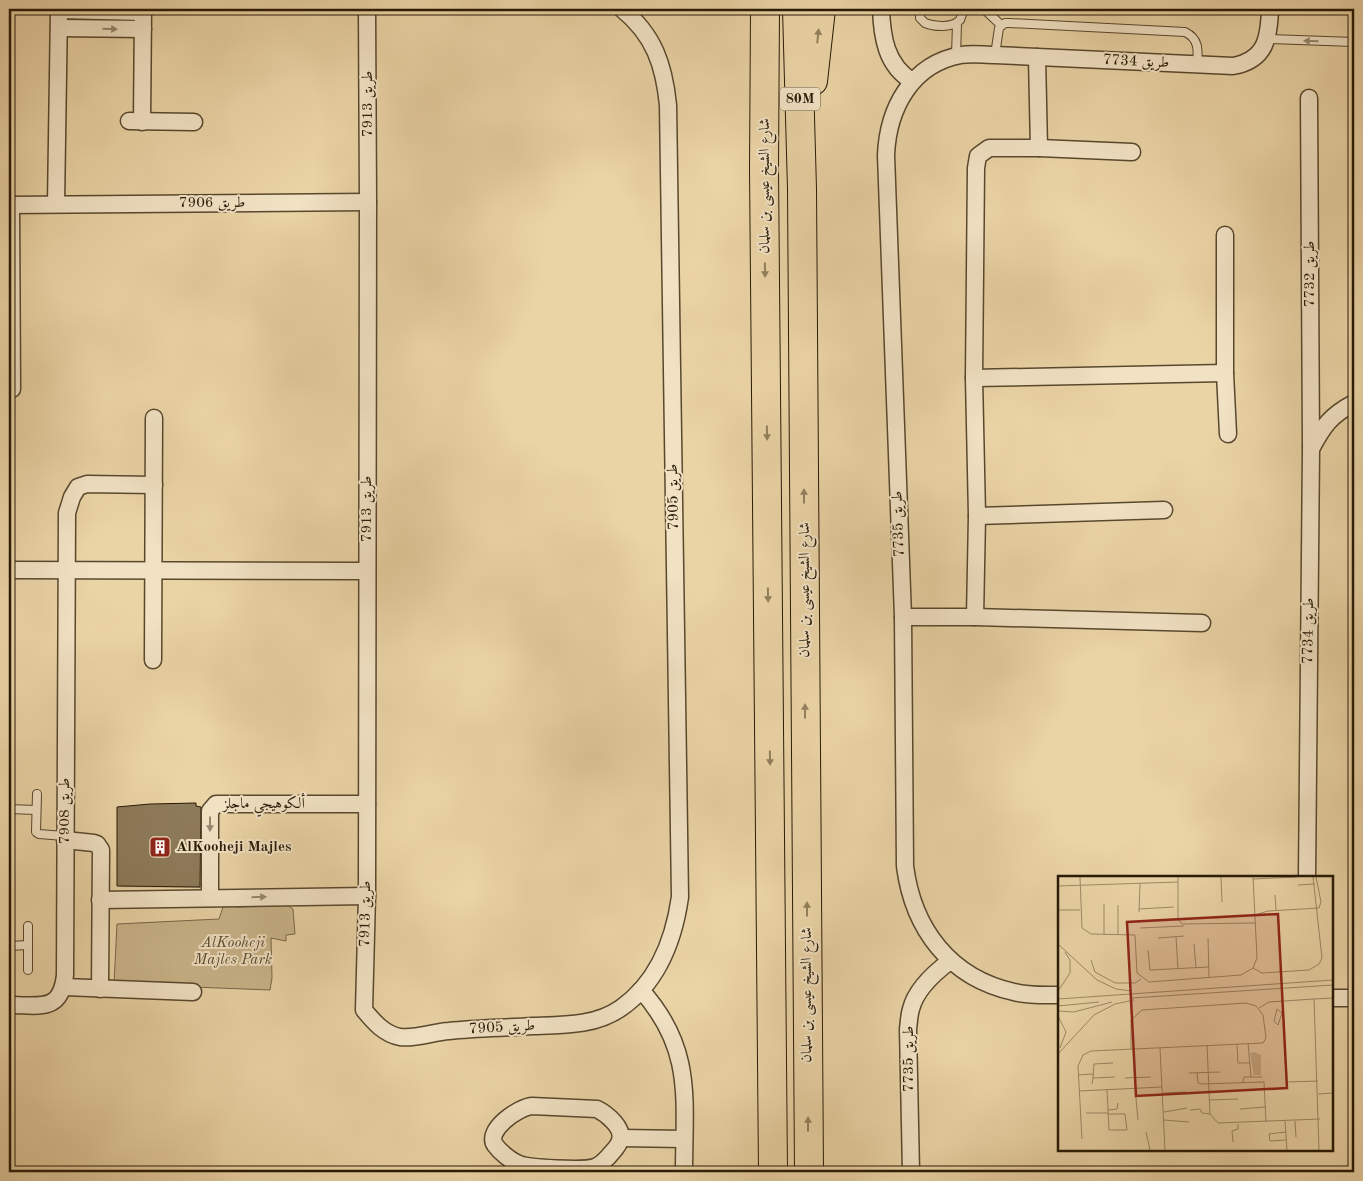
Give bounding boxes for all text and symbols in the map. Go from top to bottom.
one-way arrow [102,25,118,33]
one-way arrow [814,28,822,44]
one-way arrow [1303,36,1319,44]
street label: طريق 7734 [1102,53,1170,72]
street label: طريق 7913 [361,71,377,137]
road number: 80M [780,88,820,110]
street label: شارع الشيخ عيسى بن سلمان [758,118,778,254]
street label: طريق 7906 [179,196,245,212]
street label: طريق 7732 [1303,241,1319,307]
one-way arrow [761,262,769,278]
one-way arrow [763,425,771,441]
street label: طريق 7905 [666,464,683,530]
street label: طريق 7913 [360,476,376,542]
one-way arrow [800,488,808,504]
street label: طريق 7735 [890,490,909,557]
street label: شارع الشيخ عيسى بن سلمان [798,522,818,658]
one-way arrow [764,587,772,603]
street label: طريق 7734 [1301,598,1318,664]
one-way arrow [801,703,809,719]
one-way arrow [766,750,774,766]
street label: طريق 7908 [58,778,74,844]
street label: ألكوهيجي ماجلز [221,792,305,817]
one-way arrow [206,816,214,832]
building icon: AlKooheji Majles [148,835,172,859]
place label: AlKooheji Majles [176,840,291,855]
inset map [1058,876,1333,1151]
street label: طريق 7913 [358,881,375,947]
one-way arrow [251,893,267,901]
one-way arrow [802,900,810,916]
street label: شارع الشيخ عيسى بن سلمان [800,927,820,1063]
park label: AlKooheji Majles Park [193,936,272,968]
street label: طريق 7905 [468,1019,536,1038]
street label: طريق 7735 [902,1026,918,1092]
one-way arrow [804,1115,812,1131]

